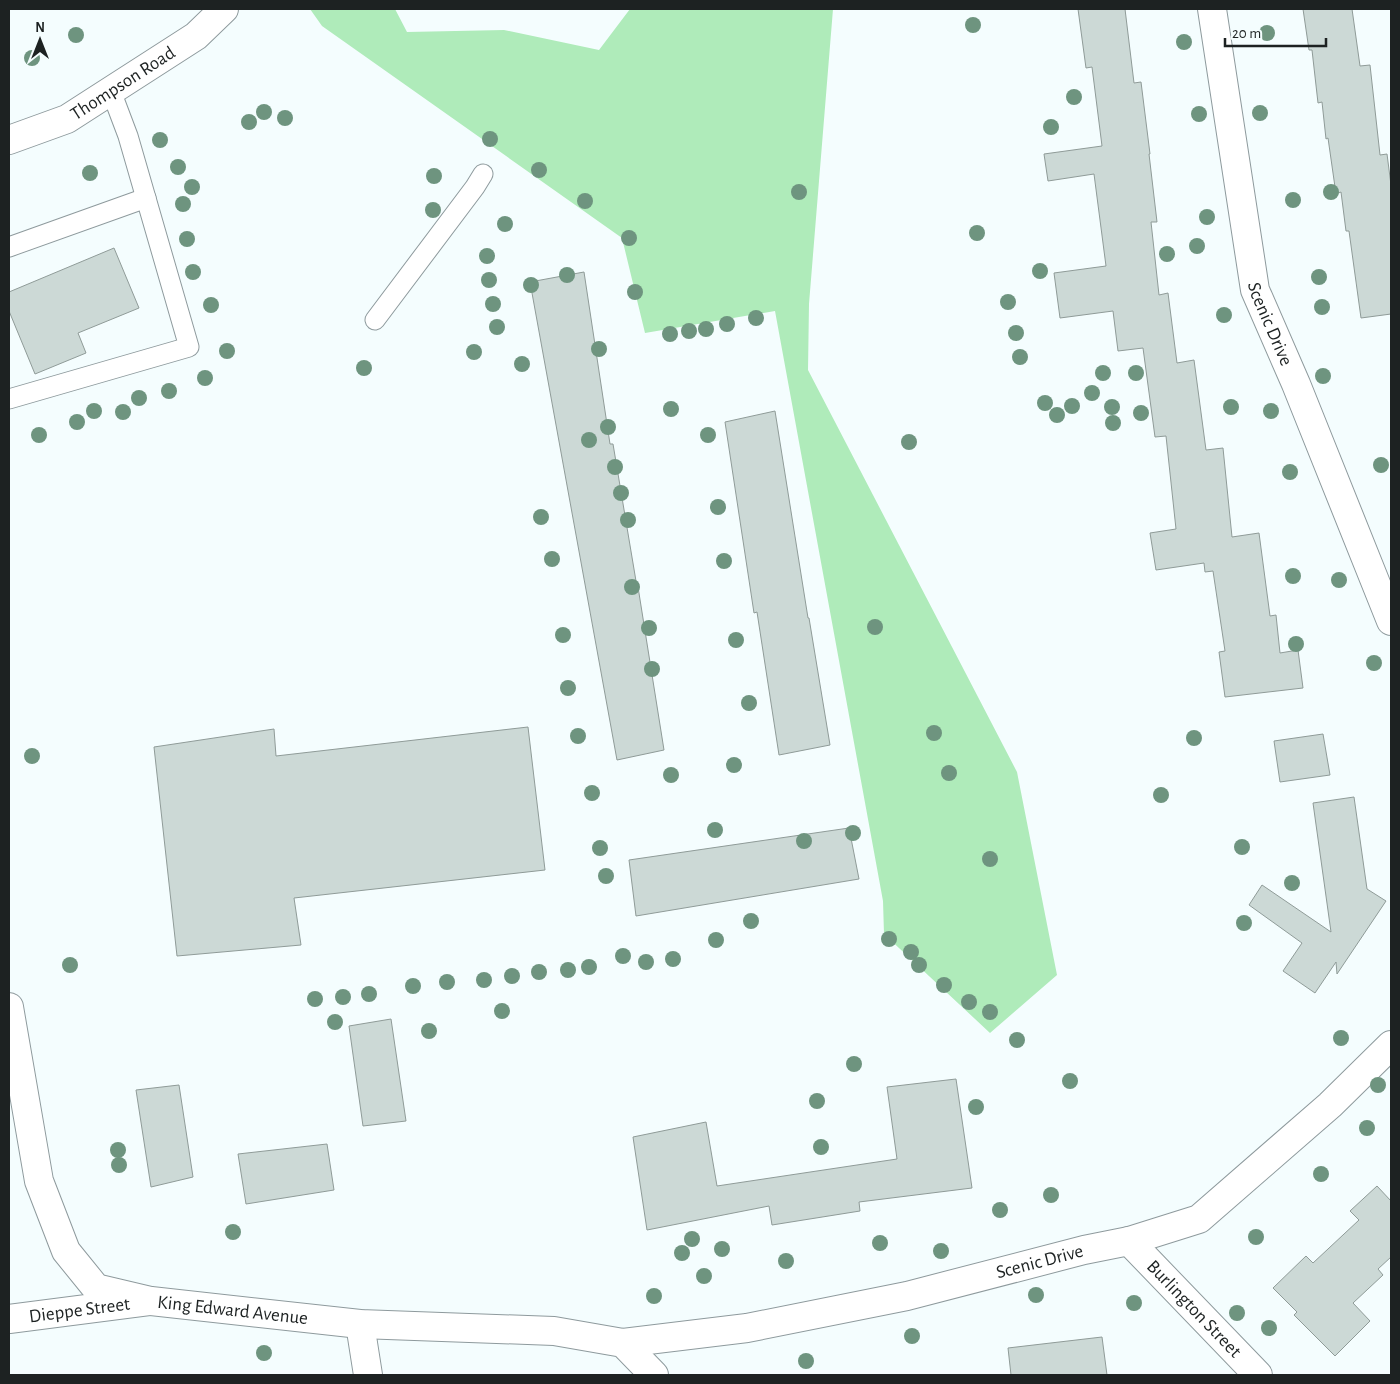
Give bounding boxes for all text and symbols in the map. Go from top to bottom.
north arrow [15,15,65,65]
scale bar [1225,15,1326,47]
text: N [35,21,45,35]
text: 20 m [1232,26,1261,41]
street label: Thompson Road [67,43,178,124]
street label: Scenic Drive [1244,281,1296,368]
street label: Scenic Drive [994,1241,1085,1282]
street label: Burlington Street [1143,1256,1245,1361]
street label: King Edward Avenue [156,1292,309,1328]
street label: Dieppe Street [28,1294,131,1326]

